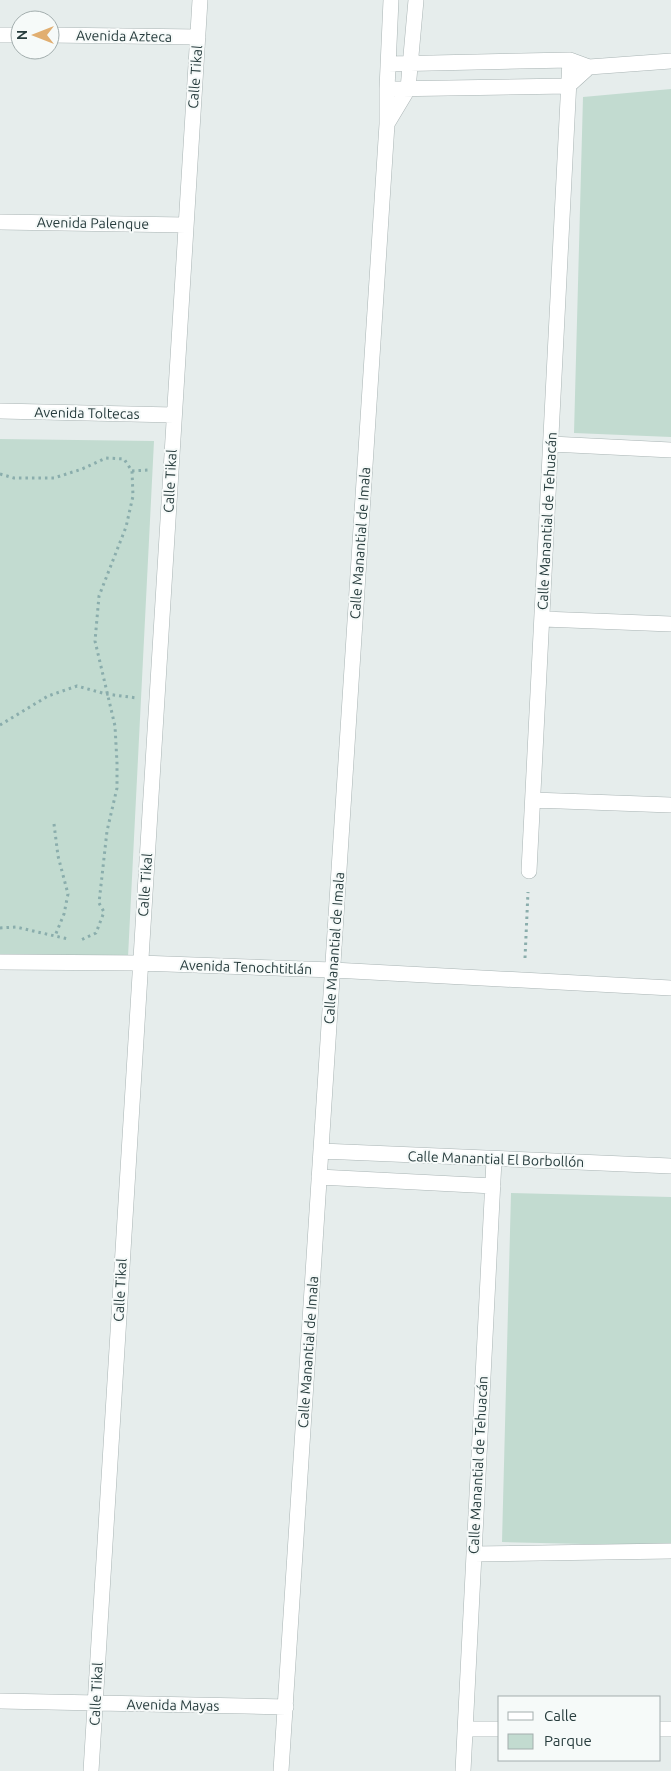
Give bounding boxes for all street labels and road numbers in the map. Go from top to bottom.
street label: Avenida Azteca [76,27,172,45]
street label: Calle Tikal [185,44,205,109]
street label: Avenida Palenque [37,214,149,232]
street label: Avenida Toltecas [34,404,140,422]
street label: Calle Manantial de Tehuacán [534,432,560,610]
street label: Calle Tikal [160,449,180,513]
street label: Calle Manantial de Imala [347,466,373,620]
street label: Calle Tikal [135,852,155,917]
street label: Calle Manantial de Imala [321,871,347,1025]
street label: Avenida Tenochtitlán [180,957,312,977]
street label: Calle Manantial El Borbollón [407,1148,585,1170]
street label: Calle Tikal [110,1258,130,1322]
street label: Calle Manantial de Imala [295,1275,321,1429]
street label: Calle Manantial de Tehuacán [465,1376,491,1554]
street label: Calle Tikal [86,1662,106,1726]
street label: Avenida Mayas [126,1696,220,1714]

